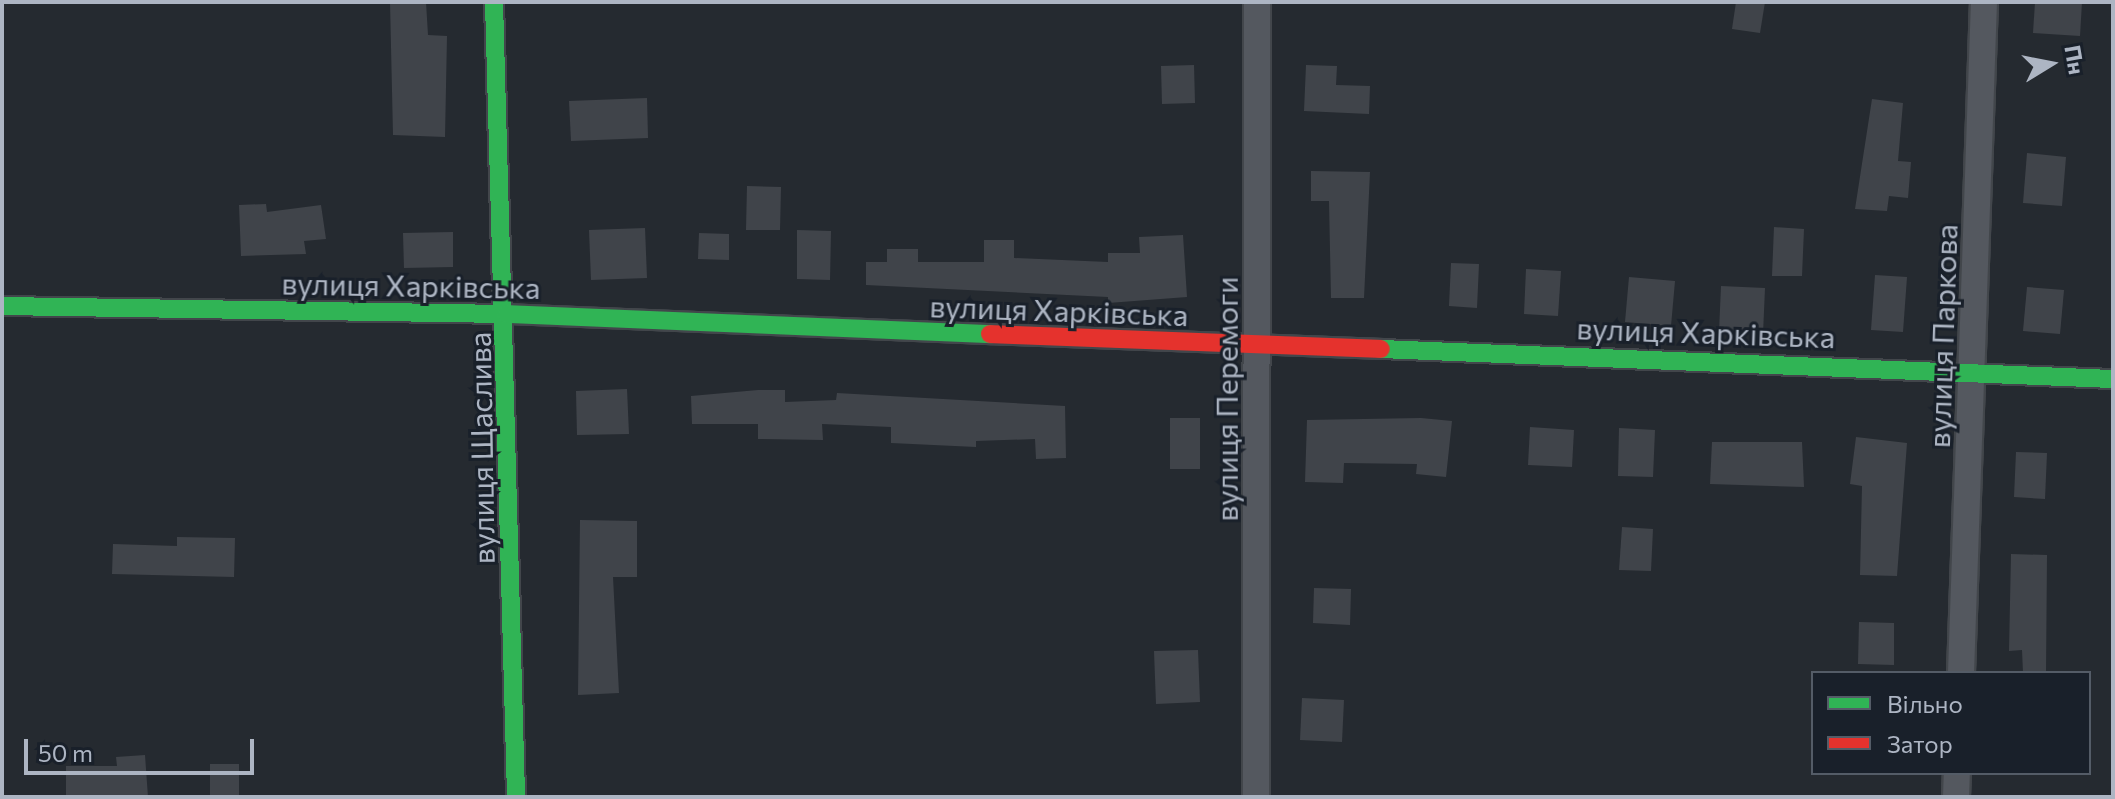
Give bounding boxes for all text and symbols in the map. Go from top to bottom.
north arrow [2011,24,2091,104]
text: Пн [2059,43,2091,76]
street label: вулиця Паркова [1920,223,1964,449]
street label: вулиця Харківська [281,265,541,305]
street label: вулиця Перемоги [1208,277,1244,521]
street label: вулиця Харківська [929,287,1189,333]
street label: вулиця Харківська [1576,309,1836,355]
street label: вулиця Щаслива [461,332,501,564]
legend [1811,671,2091,775]
text: Вільно [1887,689,1963,718]
scale bar [28,723,258,773]
text: Затор [1887,729,1953,758]
text: 50 m [38,738,93,767]

